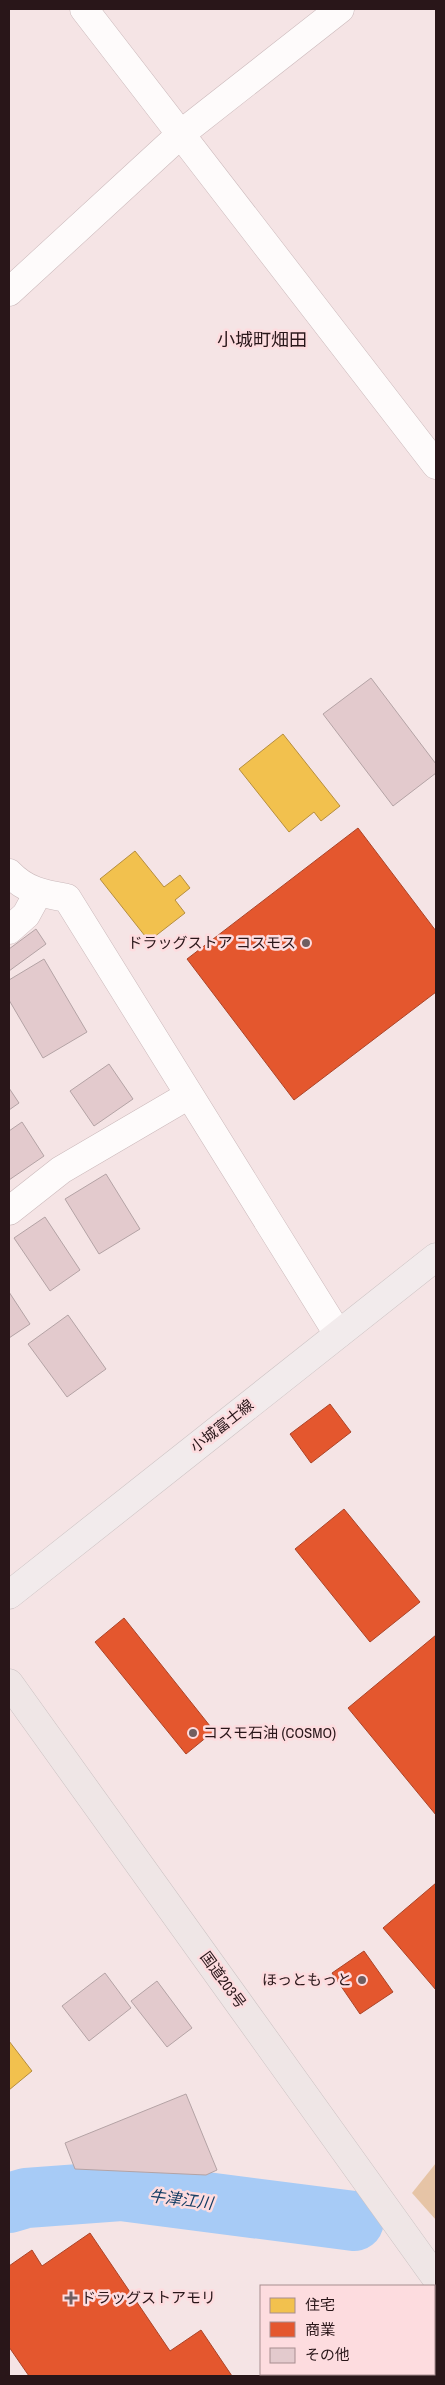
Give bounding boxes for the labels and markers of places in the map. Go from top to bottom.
place label: ドラッグストア コスモス [128,932,296,953]
marker: ドラッグストア コスモス [300,937,312,949]
place label: コスモ石油 (COSMO) [203,1722,336,1743]
marker: コスモ石油 (COSMO) [187,1727,199,1739]
place label: ほっともっと [262,1969,352,1990]
marker: ほっともっと [356,1974,368,1986]
place label: ドラッグストアモリ [81,2287,216,2308]
marker: ドラッグストアモリ [65,2292,77,2304]

